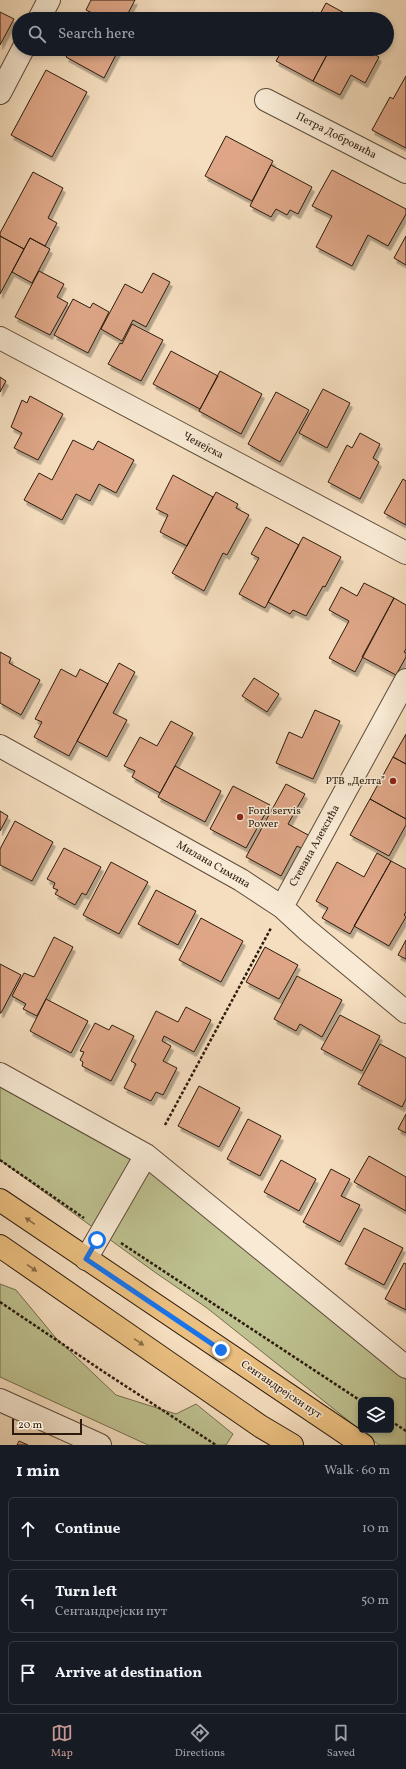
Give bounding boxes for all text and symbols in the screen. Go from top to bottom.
search box [12,12,394,56]
icon: search [26,23,48,45]
text: Search here [58,24,135,45]
street label: Петра Добровића [293,109,379,163]
street label: Ченејска [180,429,226,463]
place label: РТВ „Делта” [326,774,385,789]
marker: РТВ „Делта” [388,776,398,786]
street label: Стевана Алексића [286,802,344,890]
place label: Ford servis Power [248,804,301,832]
marker: Ford servis Power [235,812,245,822]
street label: Милана Симина [173,838,253,893]
one-way arrow [25,1217,36,1225]
route start [88,1231,106,1249]
one-way arrow [27,1264,37,1272]
one-way arrow [134,1338,145,1346]
route end [212,1341,230,1359]
street label: Сентандрејски пут [237,1357,325,1423]
map controls [358,1397,394,1433]
button: layers [358,1397,394,1433]
scale bar [12,1417,82,1436]
text: 20 m [18,1418,42,1433]
text: 1 min [16,1460,60,1483]
text: Walk · 60 m [324,1462,390,1480]
icon: ahead [17,1518,39,1540]
text: Continue [55,1519,120,1540]
text: 10 m [362,1520,389,1538]
text: Turn left [55,1582,117,1603]
icon: left [17,1590,39,1612]
text: 50 m [361,1592,389,1610]
text: Сентандрејски пут [55,1603,167,1621]
icon: arrive [17,1662,39,1684]
text: Arrive at destination [55,1663,202,1684]
tab: Map [51,1722,73,1761]
tab: Directions [175,1722,225,1761]
tab: Saved [327,1722,355,1761]

